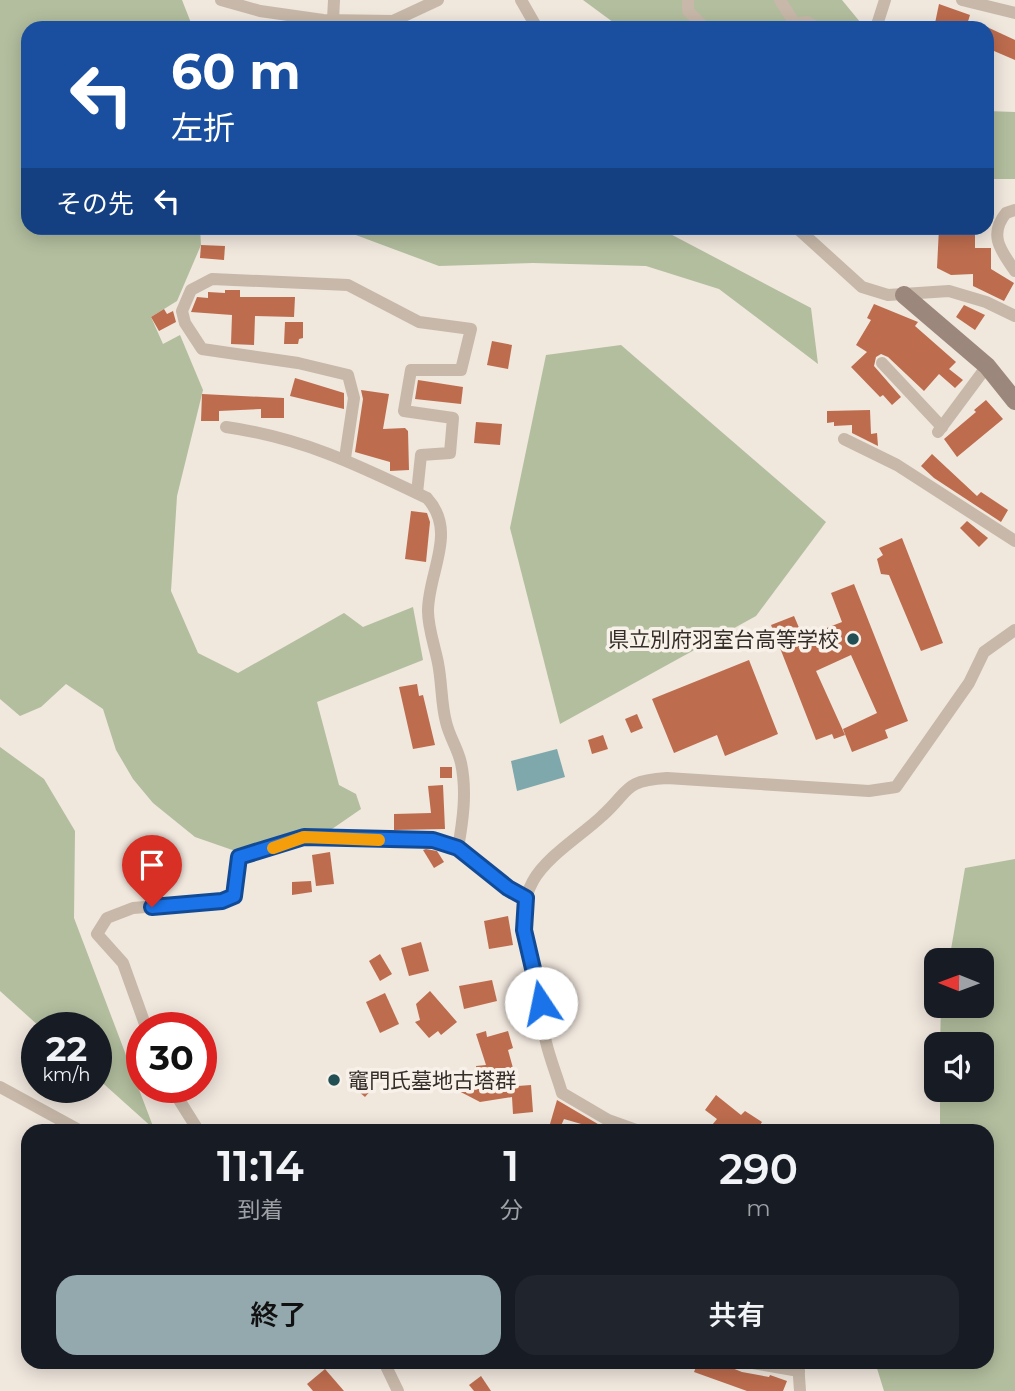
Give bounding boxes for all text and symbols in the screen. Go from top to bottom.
text: 60 m [171,42,301,101]
icon: left [56,49,147,140]
text: 左折 [171,108,235,147]
icon: left [148,182,186,220]
text: その先 [56,188,134,220]
place label: 県立別府羽室台高等学校 [608,627,839,652]
marker: 県立別府羽室台高等学校 [845,631,861,647]
pin [122,835,182,907]
icon: arrive [133,846,171,884]
north arrow [924,948,994,1018]
map controls [924,948,994,1102]
position arrow [504,966,578,1040]
speed limit sign: 30 [126,1012,217,1103]
text: 22 [46,1027,87,1070]
button: sound [924,1032,994,1102]
text: km/h [42,1064,91,1086]
place label: 竈門氏墓地古塔群 [348,1068,516,1093]
marker: 竈門氏墓地古塔群 [326,1072,342,1088]
text: 11:14 [217,1140,304,1192]
text: 1 [503,1140,519,1192]
text: 290 [719,1143,798,1195]
text: m [746,1194,771,1222]
text: 到着 [237,1196,283,1224]
text: 分 [500,1196,523,1224]
button: 終了 [56,1275,501,1355]
button: 共有 [515,1275,959,1355]

